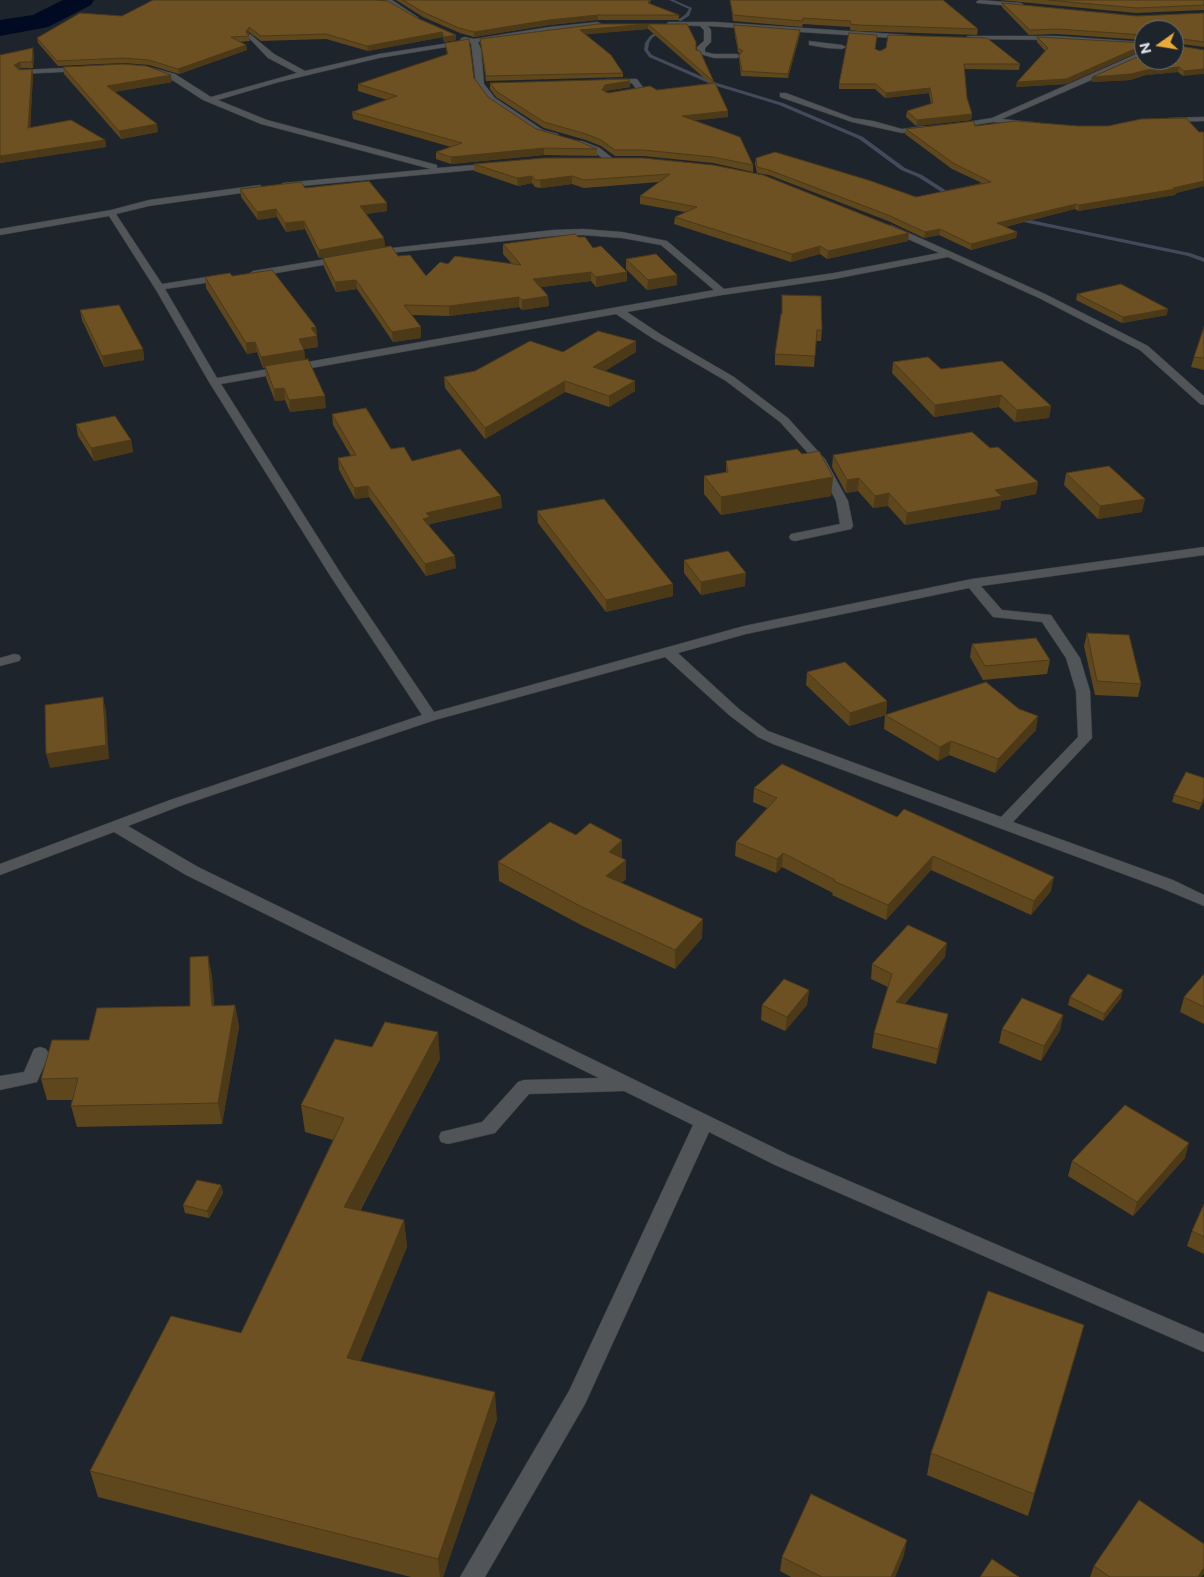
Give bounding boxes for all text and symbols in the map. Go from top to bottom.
north arrow [1134,20,1184,70]
text: N [1135,41,1155,56]

